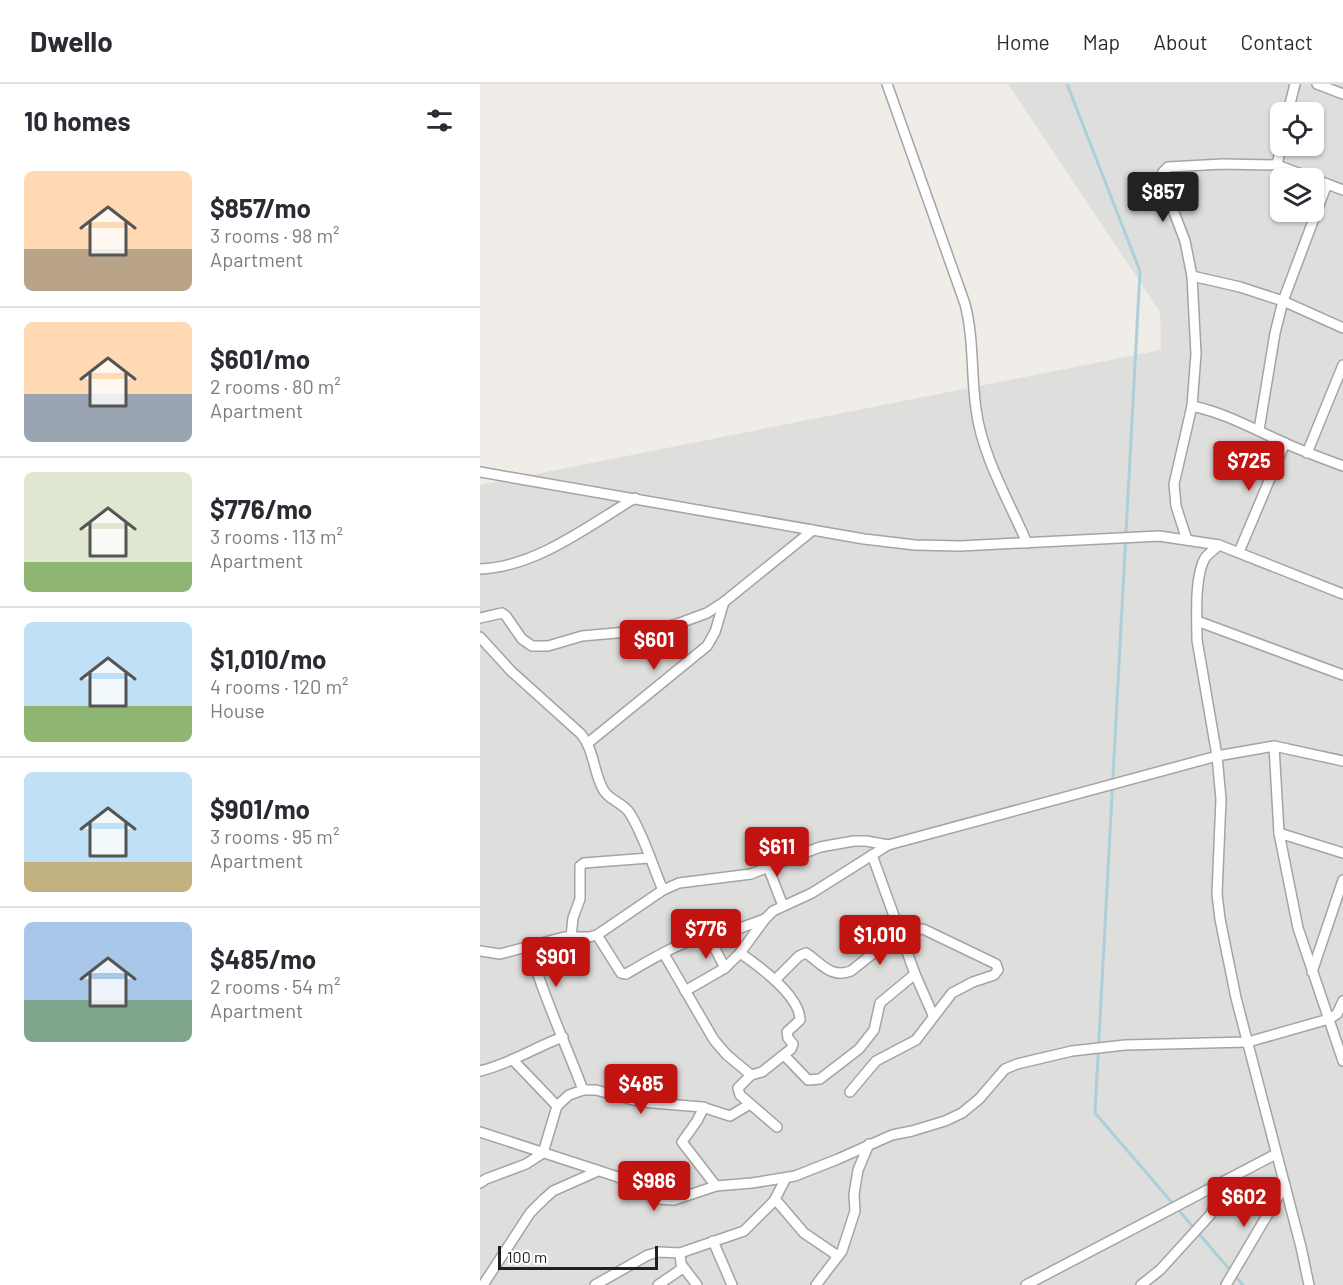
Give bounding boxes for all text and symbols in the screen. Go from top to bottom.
text: Dwello [30,24,113,58]
text: Home [996,29,1050,54]
text: Map [1083,29,1120,54]
text: About [1153,29,1208,54]
text: Contact [1241,29,1313,54]
map controls [1270,102,1324,222]
button: locate [1270,102,1324,156]
icon: filters [423,104,456,137]
text: 10 homes [24,105,131,136]
button: layers [1270,168,1324,222]
pin: $857 [1127,172,1199,223]
text: $857 [1142,179,1184,203]
text: $857/mo [210,192,311,223]
icon: home [72,195,144,267]
text: 3 rooms · 98 m² [210,223,340,247]
text: Apartment [210,247,303,271]
text: $601/mo [210,343,310,374]
icon: home [72,346,144,418]
text: 2 rooms · 80 m² [210,374,341,398]
text: Apartment [210,398,303,422]
pin: $725 [1213,441,1285,492]
text: $725 [1227,448,1271,472]
text: $776/mo [210,493,312,524]
icon: home [72,496,144,568]
text: 3 rooms · 113 m² [210,524,343,548]
text: Apartment [210,548,303,572]
pin: $601 [618,620,690,671]
text: $601 [634,627,674,651]
text: $1,010/mo [210,643,327,674]
icon: home [72,646,144,718]
text: 4 rooms · 120 m² [210,674,348,698]
text: House [210,698,265,722]
text: $901/mo [210,793,310,824]
icon: home [72,796,144,868]
text: 3 rooms · 95 m² [210,824,339,848]
pin: $611 [741,827,813,878]
text: $611 [759,834,795,858]
text: Apartment [210,848,303,872]
pin: $776 [670,909,742,960]
pin: $1,010 [831,915,929,966]
text: $776 [685,916,727,940]
text: $1,010 [854,922,906,946]
pin: $901 [520,937,592,988]
text: $485/mo [210,943,316,974]
text: $901 [536,944,576,968]
icon: home [72,946,144,1018]
text: 2 rooms · 54 m² [210,974,340,998]
text: Apartment [210,998,303,1022]
pin: $485 [605,1064,677,1115]
text: $485 [618,1071,664,1095]
pin: $986 [618,1161,690,1212]
text: $986 [632,1168,676,1192]
pin: $602 [1208,1177,1280,1228]
text: $602 [1222,1184,1266,1208]
scale bar [498,1243,658,1270]
text: 100 m [507,1247,547,1266]

